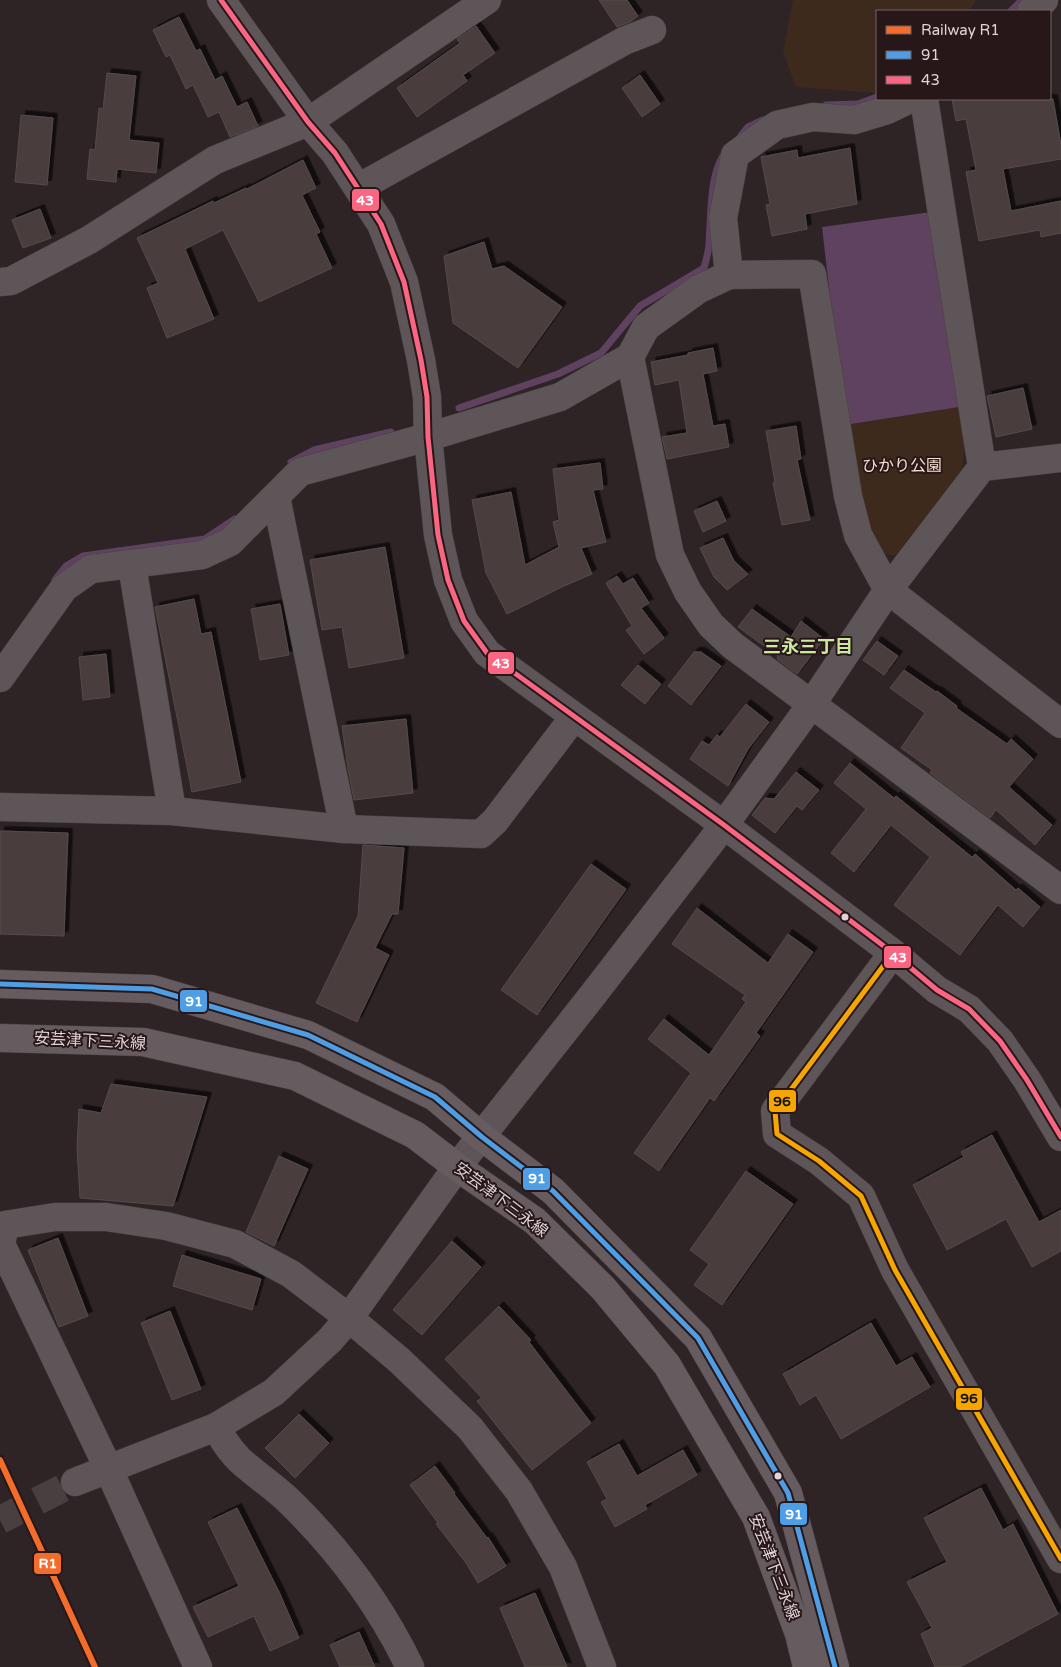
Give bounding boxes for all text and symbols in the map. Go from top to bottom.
legend [876,10,1051,100]
text: Railway R1 [921,21,1000,39]
text: 91 [921,46,940,64]
text: 43 [921,71,940,89]
line badge: 43 [351,188,380,212]
text: 43 [356,192,374,209]
park label: ひかり公園 [862,456,942,476]
district label: 三永三丁目 [763,636,853,658]
line badge: 43 [487,651,515,675]
text: 43 [492,655,510,672]
unlabelled marker [840,912,850,922]
line badge: 43 [883,945,912,969]
text: 43 [889,949,907,966]
line badge: 91 [179,989,208,1013]
text: 91 [185,993,203,1010]
street label: 安芸津下三永線 [34,1028,146,1054]
line badge: 96 [768,1089,797,1113]
text: 96 [773,1093,791,1110]
street label: 安芸津下三永線 [450,1158,552,1242]
line badge: 91 [522,1167,551,1191]
text: 91 [528,1170,546,1187]
line badge: 96 [955,1387,983,1411]
text: 96 [960,1390,978,1407]
unlabelled marker [773,1471,783,1481]
line badge: 91 [779,1502,808,1526]
text: 91 [785,1506,803,1523]
street label: 安芸津下三永線 [745,1511,803,1623]
line badge: R1 [33,1552,62,1575]
text: R1 [39,1555,57,1572]

